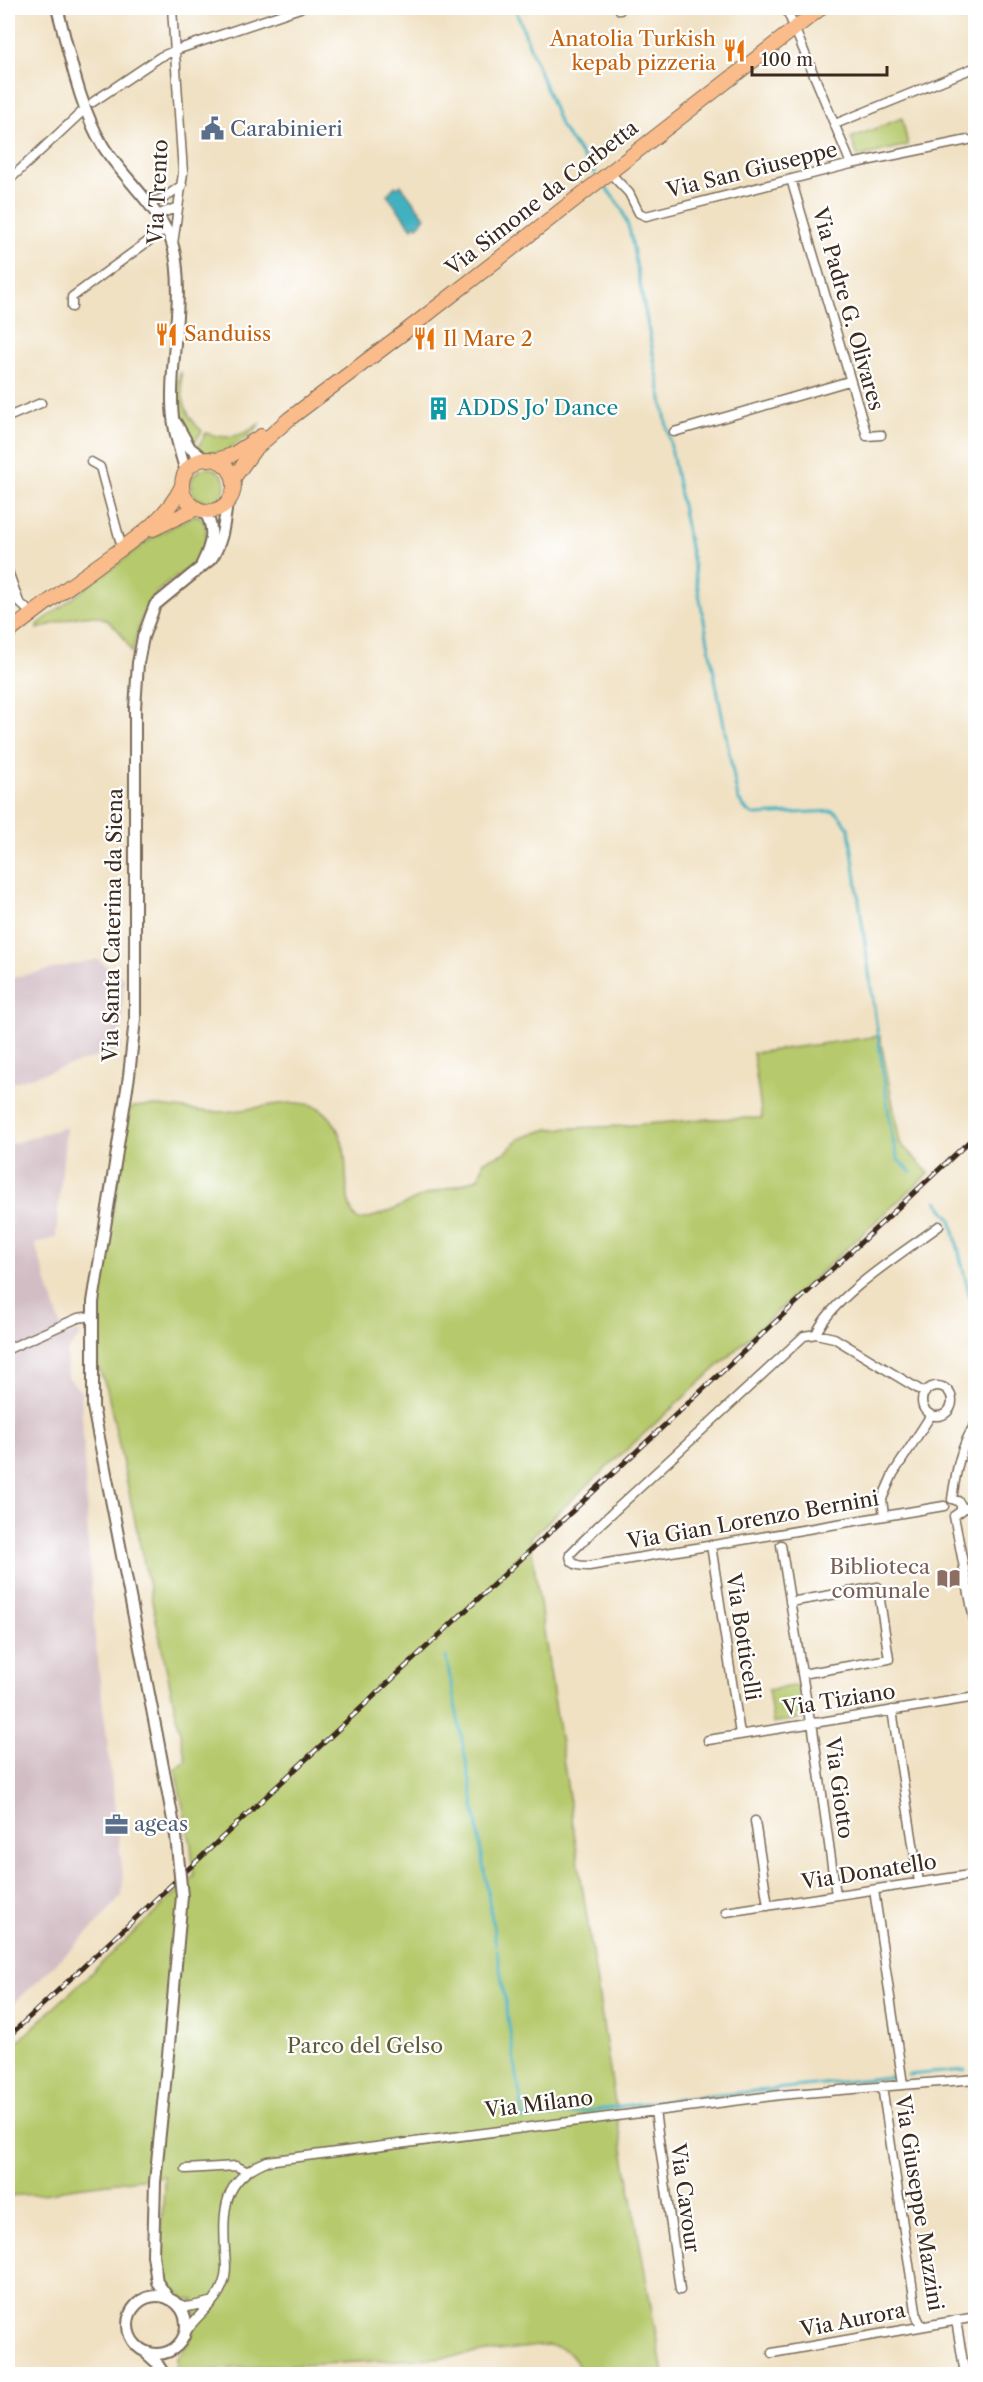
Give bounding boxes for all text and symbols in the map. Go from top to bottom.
place label: Anatolia Turkish kepab pizzeria [549,26,717,75]
restaurant icon: Anatolia Turkish kepab pizzeria [721,38,747,64]
scale bar [752,39,887,77]
text: 100 m [761,49,813,71]
street label: Via Simone da Corbetta [440,114,644,281]
public building icon: Carabinieri [199,116,225,142]
place label: Carabinieri [230,116,343,141]
street label: Via San Giuseppe [663,136,840,203]
street label: Via Trento [142,139,173,246]
street label: Via Padre G. Olivares [807,204,889,413]
restaurant icon: Sanduiss [153,321,179,347]
place label: Sanduiss [184,321,271,346]
restaurant icon: Il Mare 2 [412,326,438,352]
place label: Il Mare 2 [443,326,533,351]
building icon: ADDS Jo' Dance [426,395,452,421]
place label: ADDS Jo' Dance [456,395,618,420]
street label: Via Santa Caterina da Siena [98,787,127,1063]
street label: Via Gian Lorenzo Bernini [624,1485,881,1554]
place label: Biblioteca comunale [830,1554,931,1603]
library icon: Biblioteca comunale [935,1566,961,1592]
street label: Via Botticelli [721,1571,766,1702]
street label: Via Tiziano [780,1678,897,1721]
street label: Via Giotto [820,1735,859,1840]
office icon: ageas [103,1811,129,1837]
place label: ageas [134,1811,188,1836]
street label: Via Donatello [799,1848,938,1895]
park label: Parco del Gelso [287,2033,443,2058]
street label: Via Milano [482,2084,595,2123]
street label: Via Giuseppe Mazzini [890,2092,949,2313]
street label: Via Cavour [665,2141,706,2254]
street label: Via Aurora [797,2297,909,2342]

